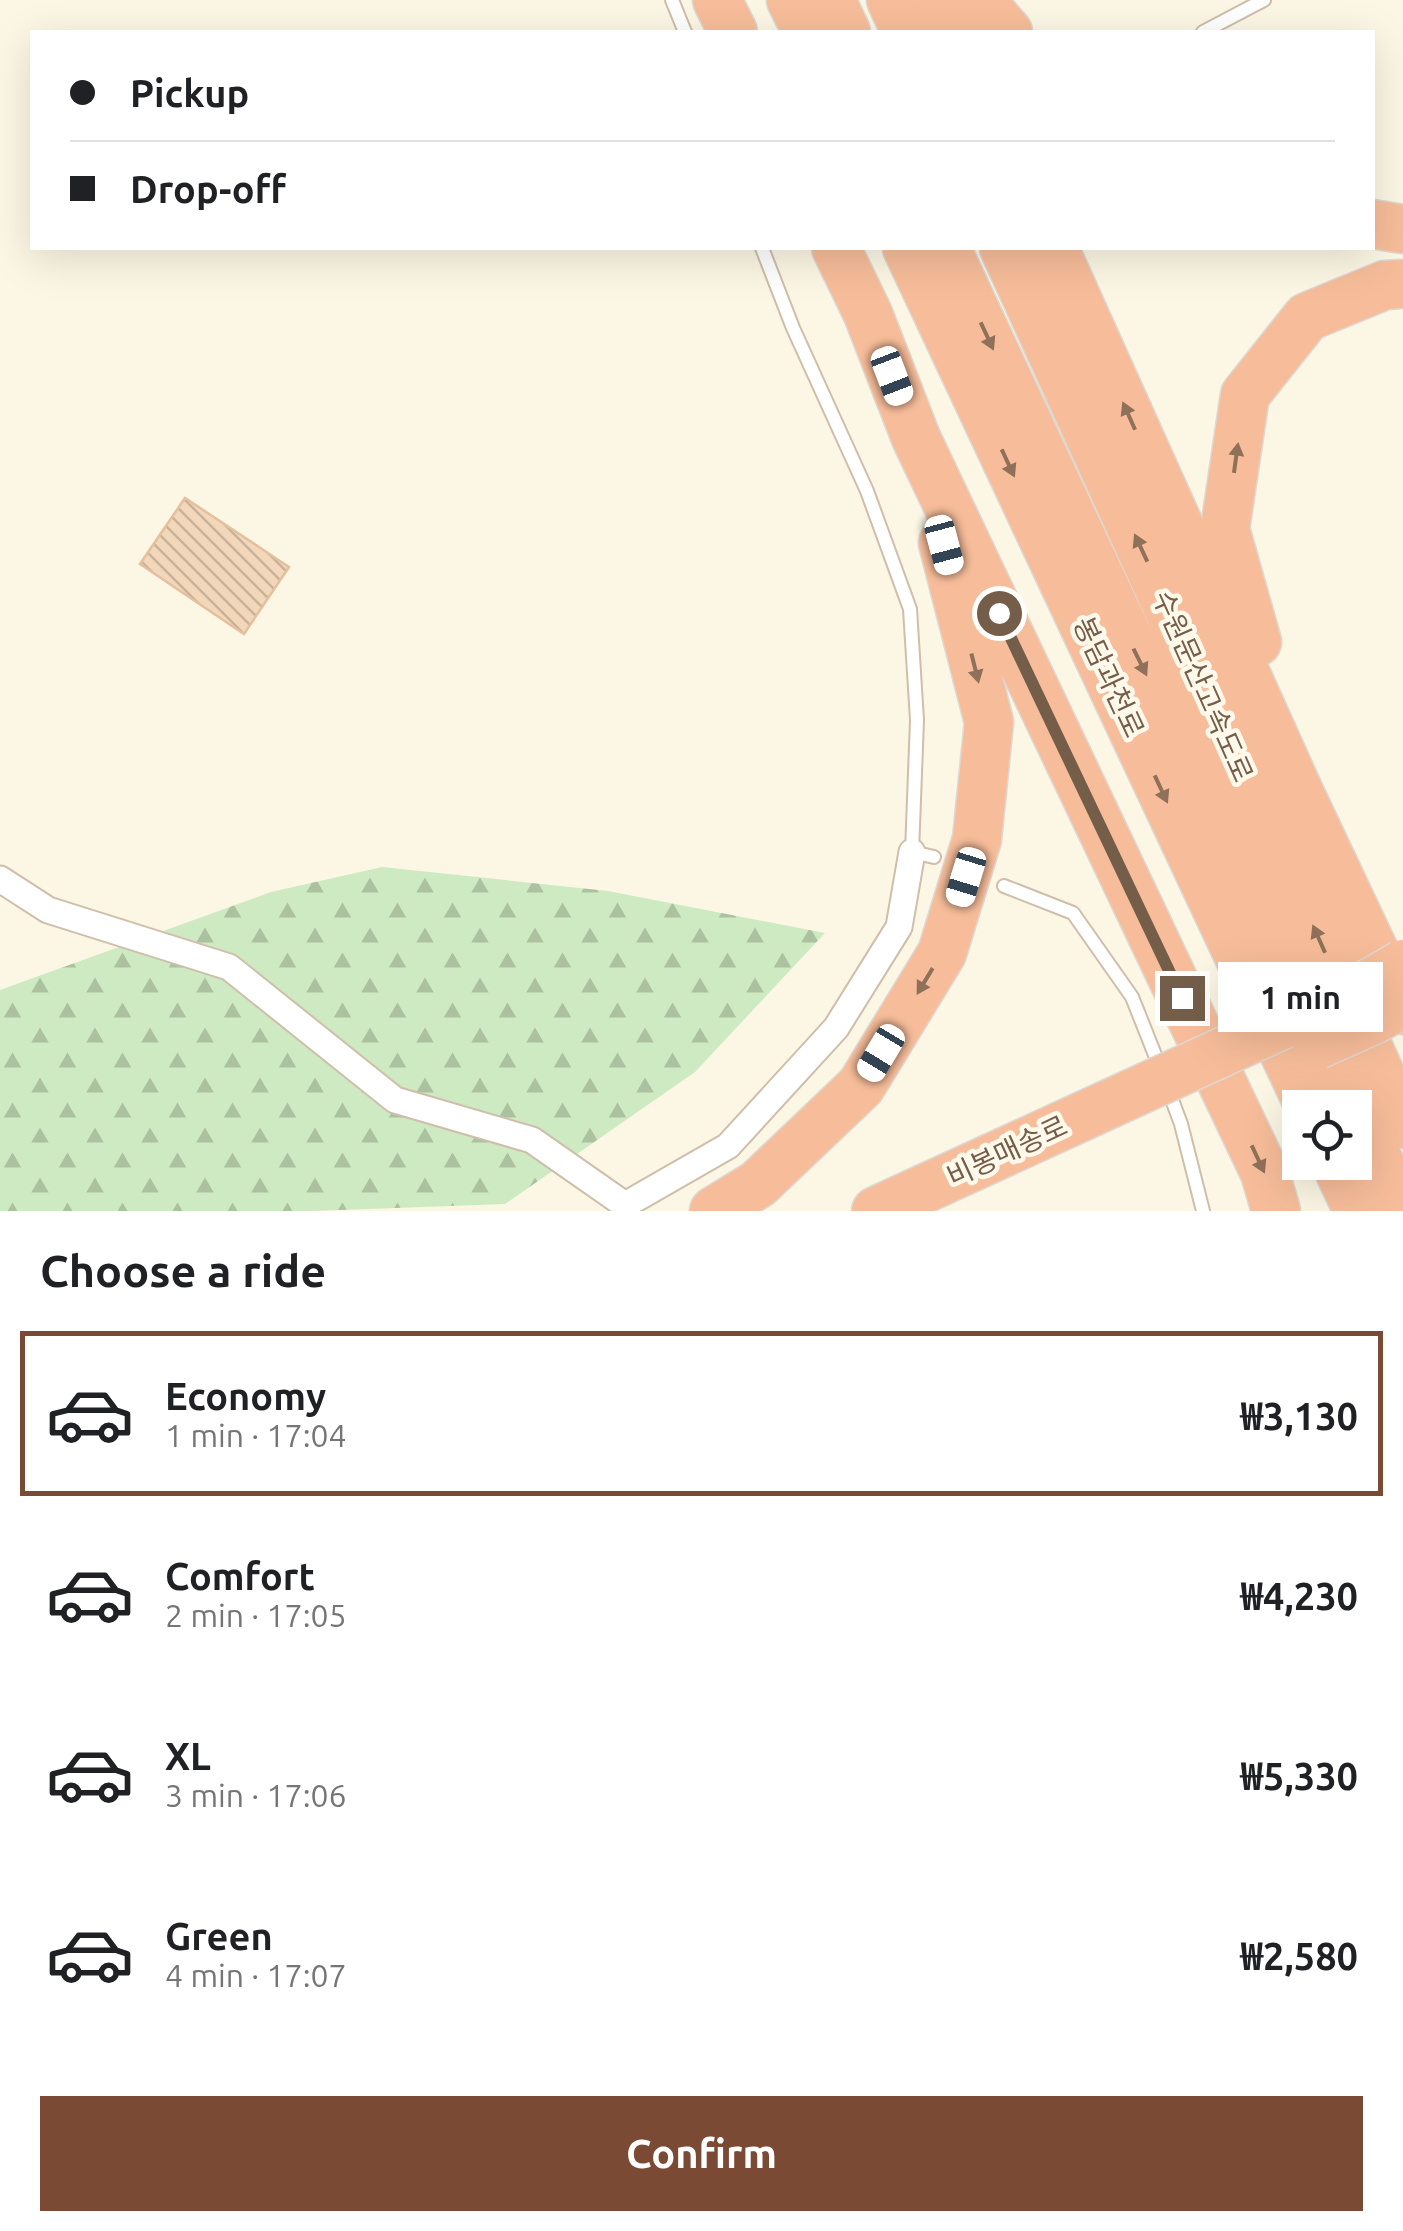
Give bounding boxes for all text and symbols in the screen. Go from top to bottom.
text: Pickup [130,72,249,114]
text: Drop-off [130,168,286,210]
one-way arrow [979,322,996,351]
car [867,343,917,409]
one-way arrow [1121,401,1137,431]
one-way arrow [1228,442,1244,474]
one-way arrow [1000,448,1017,477]
car [922,512,966,578]
one-way arrow [1133,533,1149,563]
street label: 수원문산고속도로 [1147,585,1260,786]
route start [977,591,1022,636]
street label: 봉담과천로 [1068,612,1151,742]
one-way arrow [1132,648,1149,677]
one-way arrow [968,653,983,684]
one-way arrow [1152,775,1169,804]
car [943,844,989,910]
one-way arrow [1311,924,1327,954]
callout: 1 min [1217,963,1382,1033]
one-way arrow [917,967,934,995]
route end [1160,976,1205,1021]
text: 1 min [1260,979,1341,1015]
car [853,1020,909,1086]
map controls [1282,1090,1372,1180]
button: locate [1282,1090,1372,1180]
street label: 비봉매송로 [942,1109,1072,1192]
one-way arrow [1249,1145,1266,1174]
text: Choose a ride [40,1245,326,1296]
icon: car [45,1369,135,1459]
text: Economy [165,1375,326,1417]
text: ₩3,130 [1241,1395,1358,1437]
text: 1 min · 17:04 [165,1417,347,1453]
icon: car [45,1549,135,1639]
text: Comfort [165,1555,315,1597]
text: ₩4,230 [1241,1575,1358,1617]
text: 2 min · 17:05 [165,1597,347,1633]
icon: car [45,1729,135,1819]
text: XL [165,1735,211,1777]
text: ₩5,330 [1241,1755,1358,1797]
text: 3 min · 17:06 [165,1777,347,1813]
icon: car [45,1909,135,1999]
text: Green [165,1915,273,1957]
text: ₩2,580 [1241,1935,1358,1977]
text: 4 min · 17:07 [165,1957,347,1993]
button: Confirm [40,2096,1363,2211]

